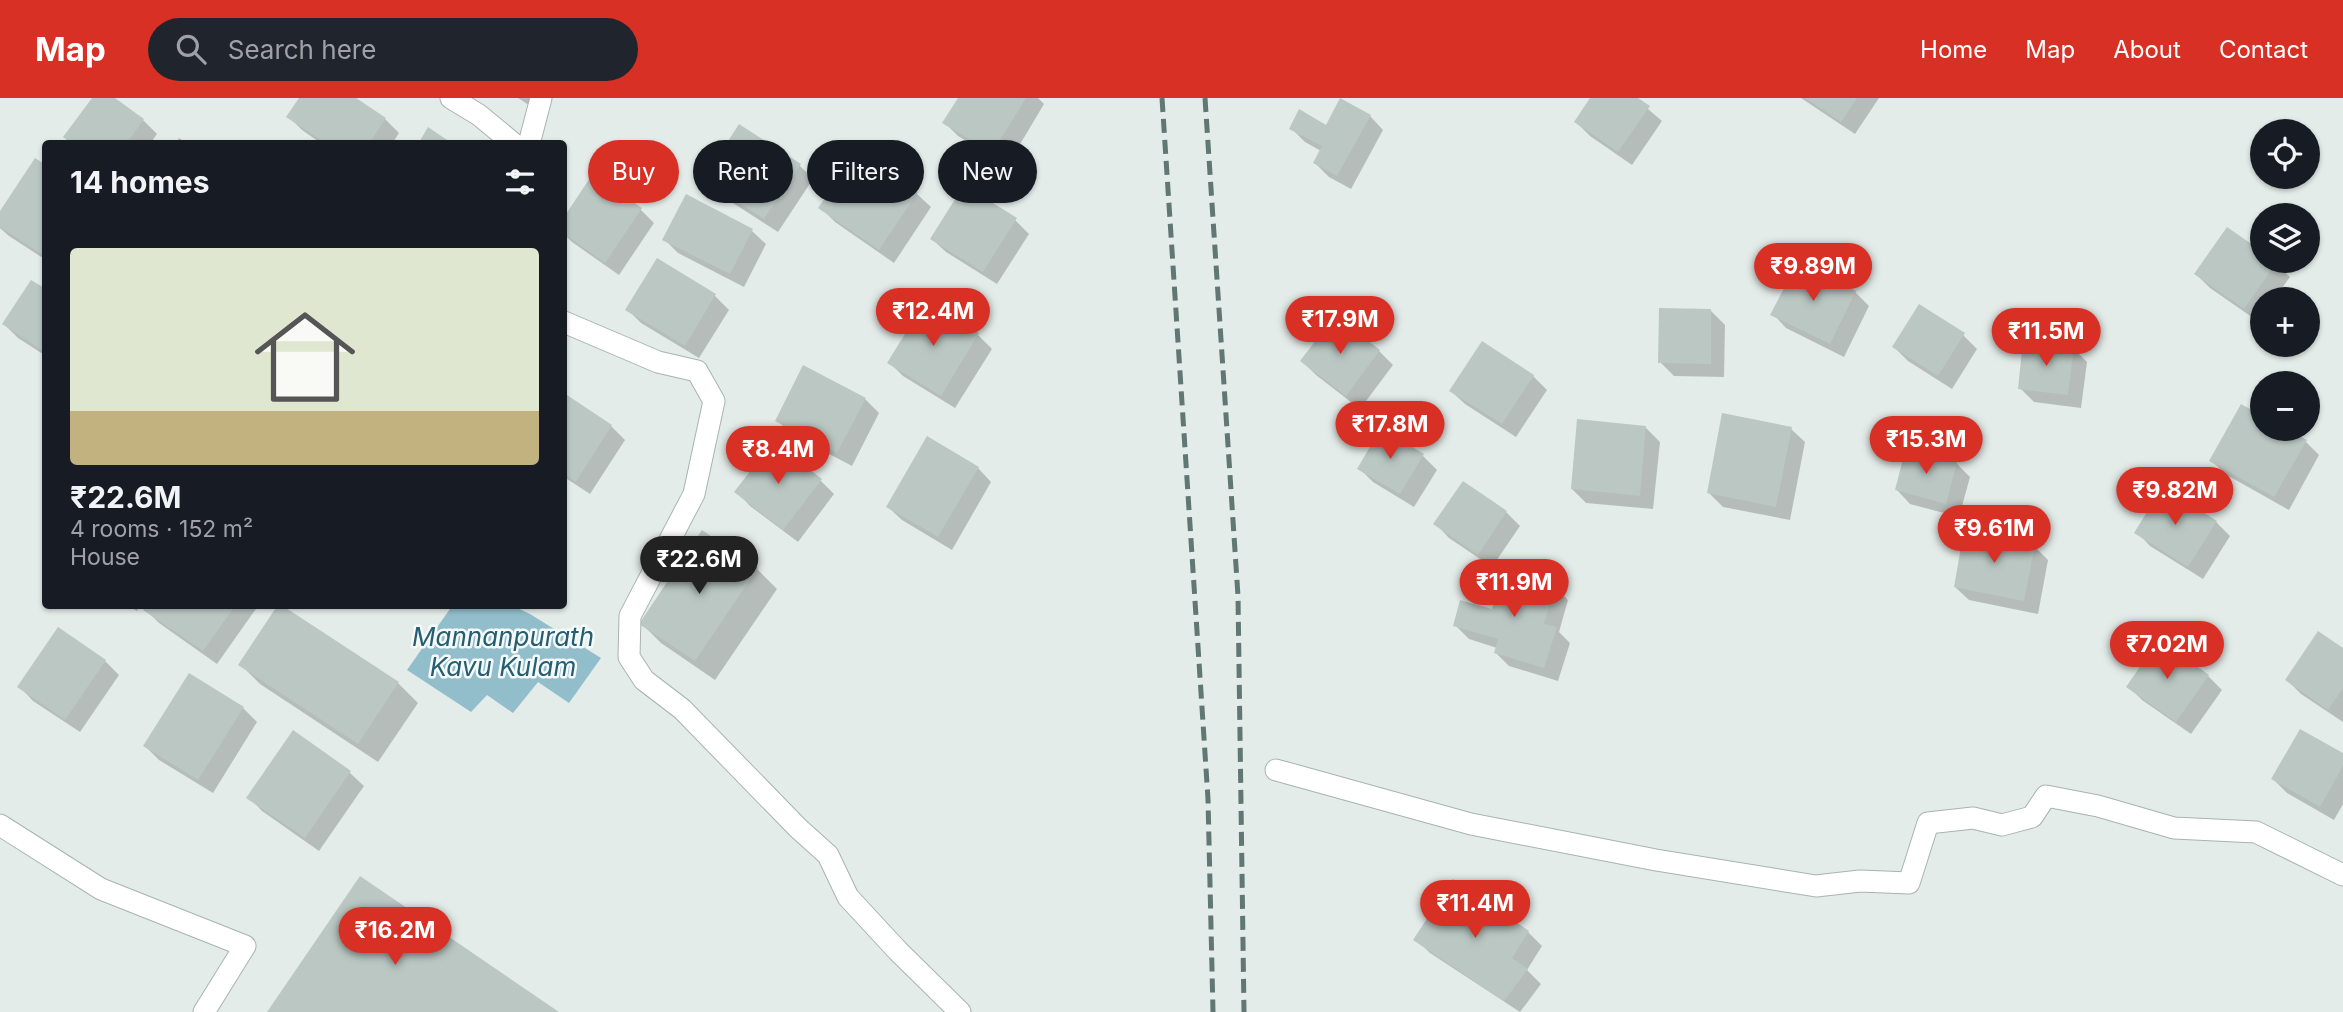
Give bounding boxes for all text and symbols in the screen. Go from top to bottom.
search box [148,18,638,81]
text: Map [35,29,106,69]
icon: search [172,30,210,68]
text: Search here [228,34,376,65]
text: Home [1920,35,1987,64]
text: Map [2025,35,2075,64]
text: About [2113,35,2181,64]
text: Contact [2219,35,2308,64]
map controls [2250,119,2320,441]
button: locate [2250,119,2320,189]
chip: Buy [588,140,679,203]
chip: Rent [693,140,793,203]
chip: Filters [807,140,924,203]
chip: New [938,140,1037,203]
icon: filters [501,163,539,201]
text: 14 homes [70,164,209,200]
button: layers [2250,203,2320,273]
pin: ₹9.89M [1756,244,1870,303]
text: ₹9.89M [1770,252,1856,280]
button: + [2250,287,2320,357]
pin: ₹12.4M [876,288,990,348]
icon: home [242,294,368,420]
pin: ₹17.9M [1283,296,1397,356]
text: ₹12.4M [892,297,974,325]
text: ₹17.9M [1301,305,1379,333]
pin: ₹11.5M [1989,308,2103,368]
text: ₹11.5M [2008,317,2084,345]
button: − [2250,371,2320,441]
pin: ₹17.8M [1333,402,1447,461]
text: ₹17.8M [1352,410,1429,438]
pin: ₹15.3M [1869,416,1983,476]
text: ₹15.3M [1886,425,1966,453]
pin: ₹8.4M [729,426,827,486]
text: ₹8.4M [742,435,814,463]
pin: ₹9.82M [2118,468,2232,527]
text: ₹9.82M [2132,476,2218,504]
text: ₹22.6M [70,479,182,515]
pin: ₹9.61M [1937,505,2051,565]
text: ₹9.61M [1954,514,2034,542]
text: 4 rooms · 152 m² [70,515,253,543]
pin: ₹22.6M [642,536,756,596]
text: House [70,543,140,571]
text: ₹22.6M [656,545,742,573]
pin: ₹11.9M [1457,560,1571,619]
text: ₹11.9M [1476,568,1552,596]
water label: Mannanpurath Kavu Kulam [412,621,594,682]
pin: ₹7.02M [2110,622,2224,681]
text: ₹7.02M [2126,630,2208,658]
pin: ₹11.4M [1418,880,1532,940]
text: ₹11.4M [1436,889,1514,917]
pin: ₹16.2M [338,908,452,967]
text: ₹16.2M [355,916,435,944]

